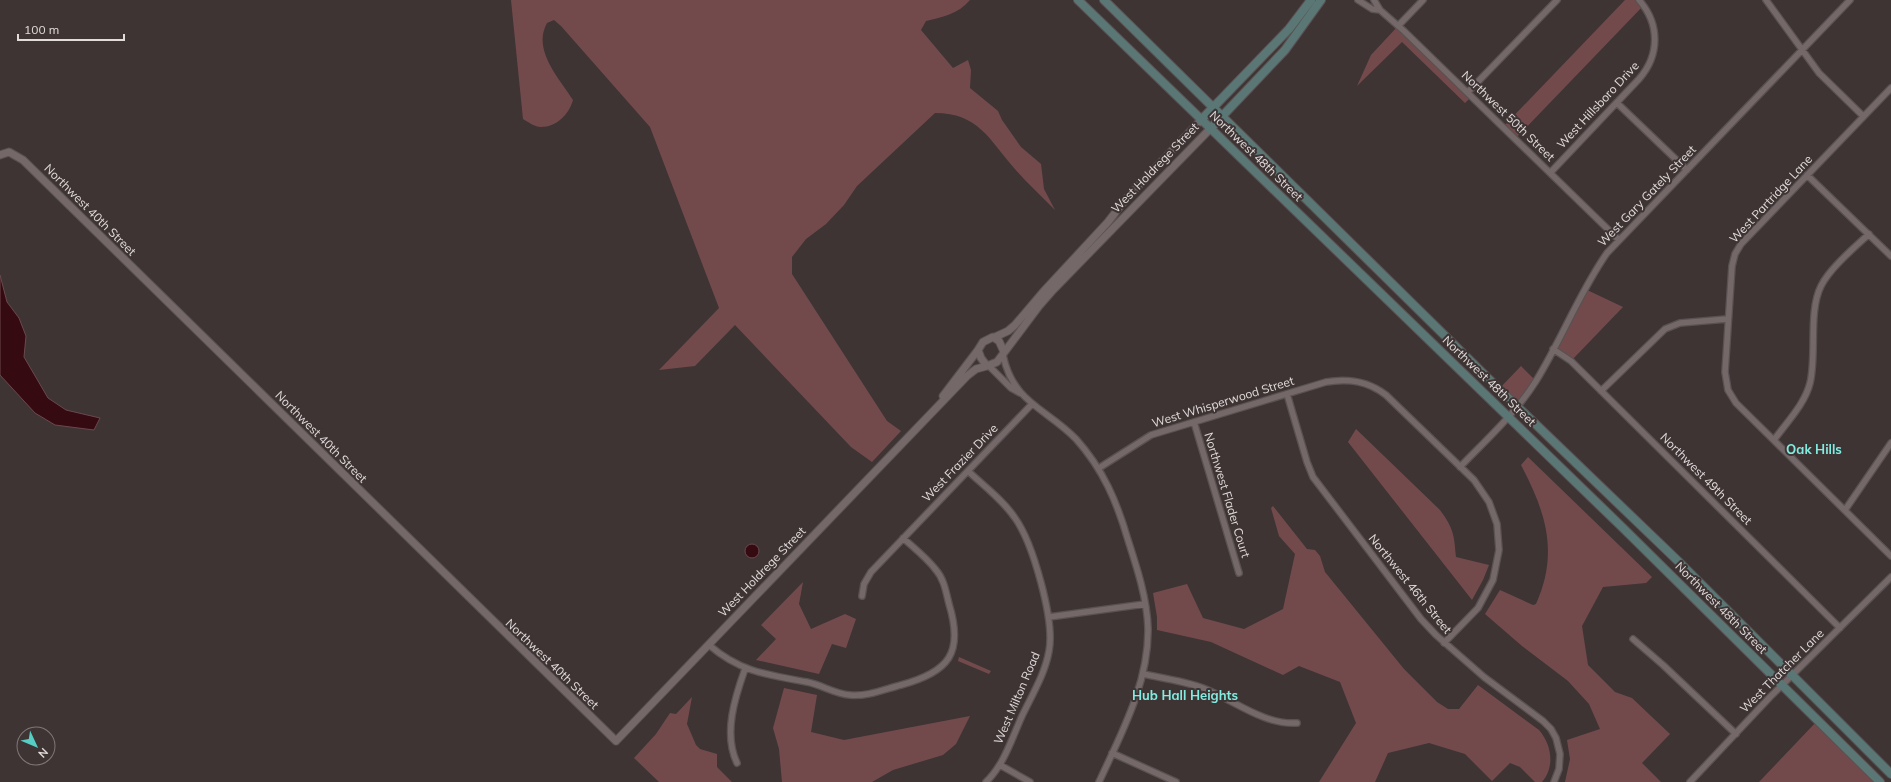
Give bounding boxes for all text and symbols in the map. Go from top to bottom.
scale bar [18,16,124,42]
text: 100 m [24,22,59,37]
street label: West Hillsboro Drive [1553,58,1642,151]
street label: Northwest 50th Street [1459,67,1558,164]
street label: Northwest 48th Street [1207,107,1306,204]
street label: West Holdrege Street [1108,120,1202,216]
street label: West Gary Gately Street [1594,142,1699,249]
street label: West Partridge Lane [1726,152,1815,246]
street label: Northwest 40th Street [41,161,139,259]
street label: Northwest 48th Street [1440,332,1539,429]
street label: West Whisperwood Street [1150,373,1296,430]
street label: Northwest 40th Street [272,388,370,486]
street label: West Frazier Drive [919,421,1001,505]
street label: Northwest Flader Court [1201,430,1254,559]
street label: Northwest 49th Street [1657,430,1755,528]
district label: Oak Hills [1786,441,1842,457]
street label: West Holdrege Street [715,524,809,620]
street label: Northwest 46th Street [1366,531,1455,636]
street label: Northwest 48th Street [1672,559,1770,657]
street label: Northwest 40th Street [503,615,602,712]
street label: West Thatcher Lane [1737,626,1827,716]
street label: West Milton Road [990,649,1043,746]
district label: Hub Hall Heights [1132,687,1238,703]
north arrow [16,726,56,766]
text: N [35,745,51,761]

